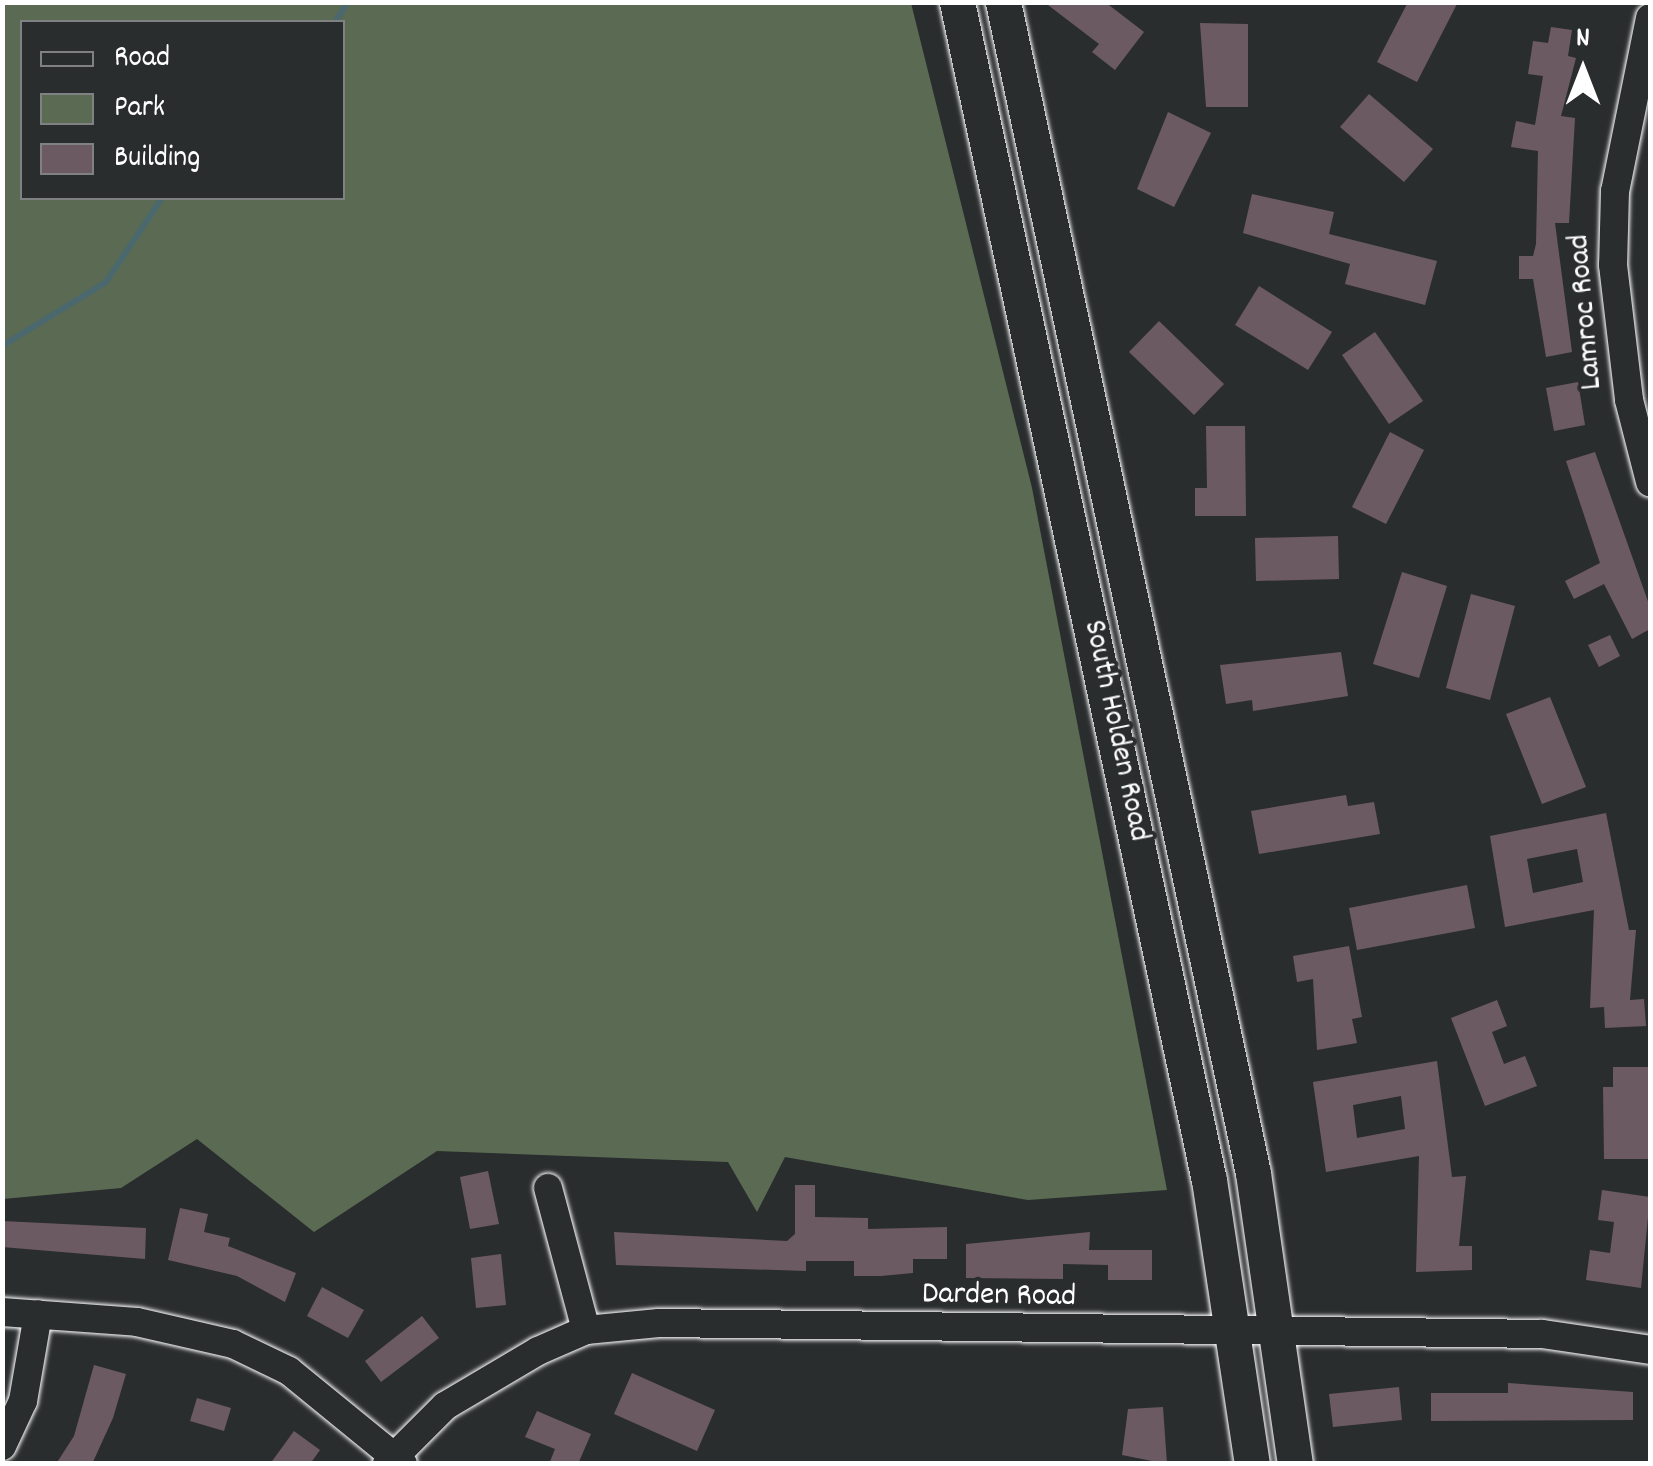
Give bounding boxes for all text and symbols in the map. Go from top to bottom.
legend [20,20,345,200]
north arrow [1533,20,1633,120]
text: N [1576,20,1590,60]
text: Road [114,38,170,81]
text: Park [114,88,165,131]
text: Building [114,138,200,181]
street label: Lamroc Road [1561,233,1613,391]
street label: South Holden Road [1073,617,1157,845]
street label: Darden Road [921,1276,1077,1318]

